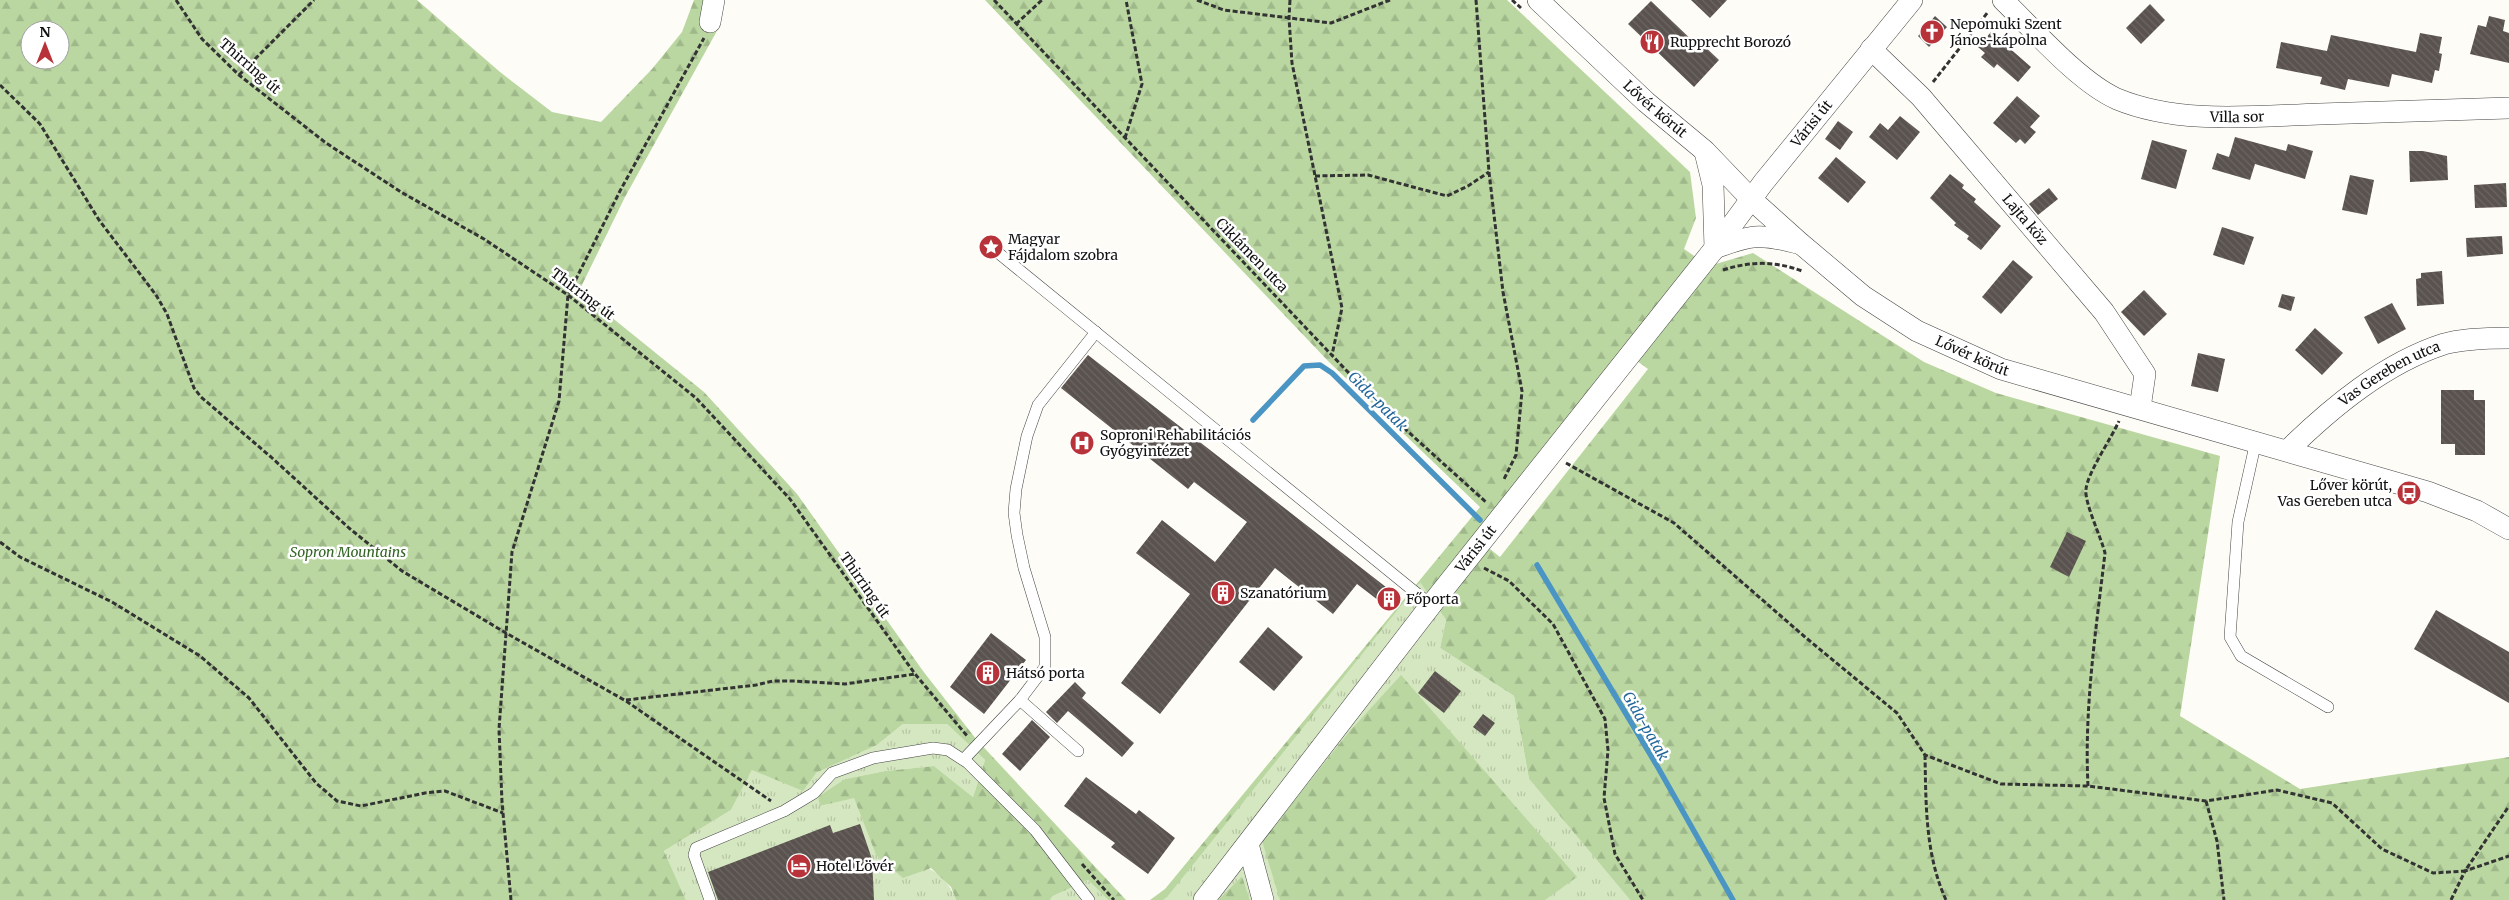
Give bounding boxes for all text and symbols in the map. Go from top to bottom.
place label: Nepomuki Szent János-kápolna [1949,15,2062,49]
church icon: Nepomuki Szent János-kápolna [1919,19,1945,45]
north arrow [20,20,70,70]
text: N [39,23,51,41]
restaurant icon: Rupprecht Borozó [1639,29,1665,55]
place label: Rupprecht Borozó [1670,33,1791,51]
street label: Thirring út [216,34,285,98]
street label: Lővér körút [1619,76,1691,142]
street label: Várisi út [1786,96,1836,152]
street label: Villa sor [2209,107,2265,126]
street label: Lajta köz [1998,190,2052,249]
street label: Ciklámen utca [1212,214,1292,296]
place label: Magyar Fájdalom szobra [1008,230,1118,264]
place icon: Magyar Fájdalom szobra [978,234,1004,260]
street label: Thirring út [547,264,619,324]
street label: Lővér körút [1933,332,2012,380]
street label: Vas Gereben utca [2334,337,2443,411]
water label: Gida-patak [1344,367,1412,435]
place label: Soproni Rehabilitációs Gyógyintézet [1100,426,1251,460]
hospital icon: Soproni Rehabilitációs Gyógyintézet [1069,430,1095,456]
place label: Lőver körút, Vas Gereben utca [2277,476,2392,510]
bus stop icon: Lőver körút, Vas Gereben utca [2396,480,2422,506]
street label: Várisi út [1451,521,1500,577]
park label: Sopron Mountains [290,543,406,561]
street label: Thirring út [836,549,894,622]
building icon: Szanatórium [1210,580,1236,606]
place label: Szanatórium [1240,584,1327,602]
building icon: Főporta [1376,586,1402,612]
place label: Főporta [1406,590,1459,608]
building icon: Hátsó porta [975,660,1001,686]
place label: Hátsó porta [1006,664,1085,682]
water label: Gida-patak [1619,688,1674,765]
hotel icon: Hotel Lövér [786,853,812,879]
place label: Hotel Lövér [816,857,894,875]

